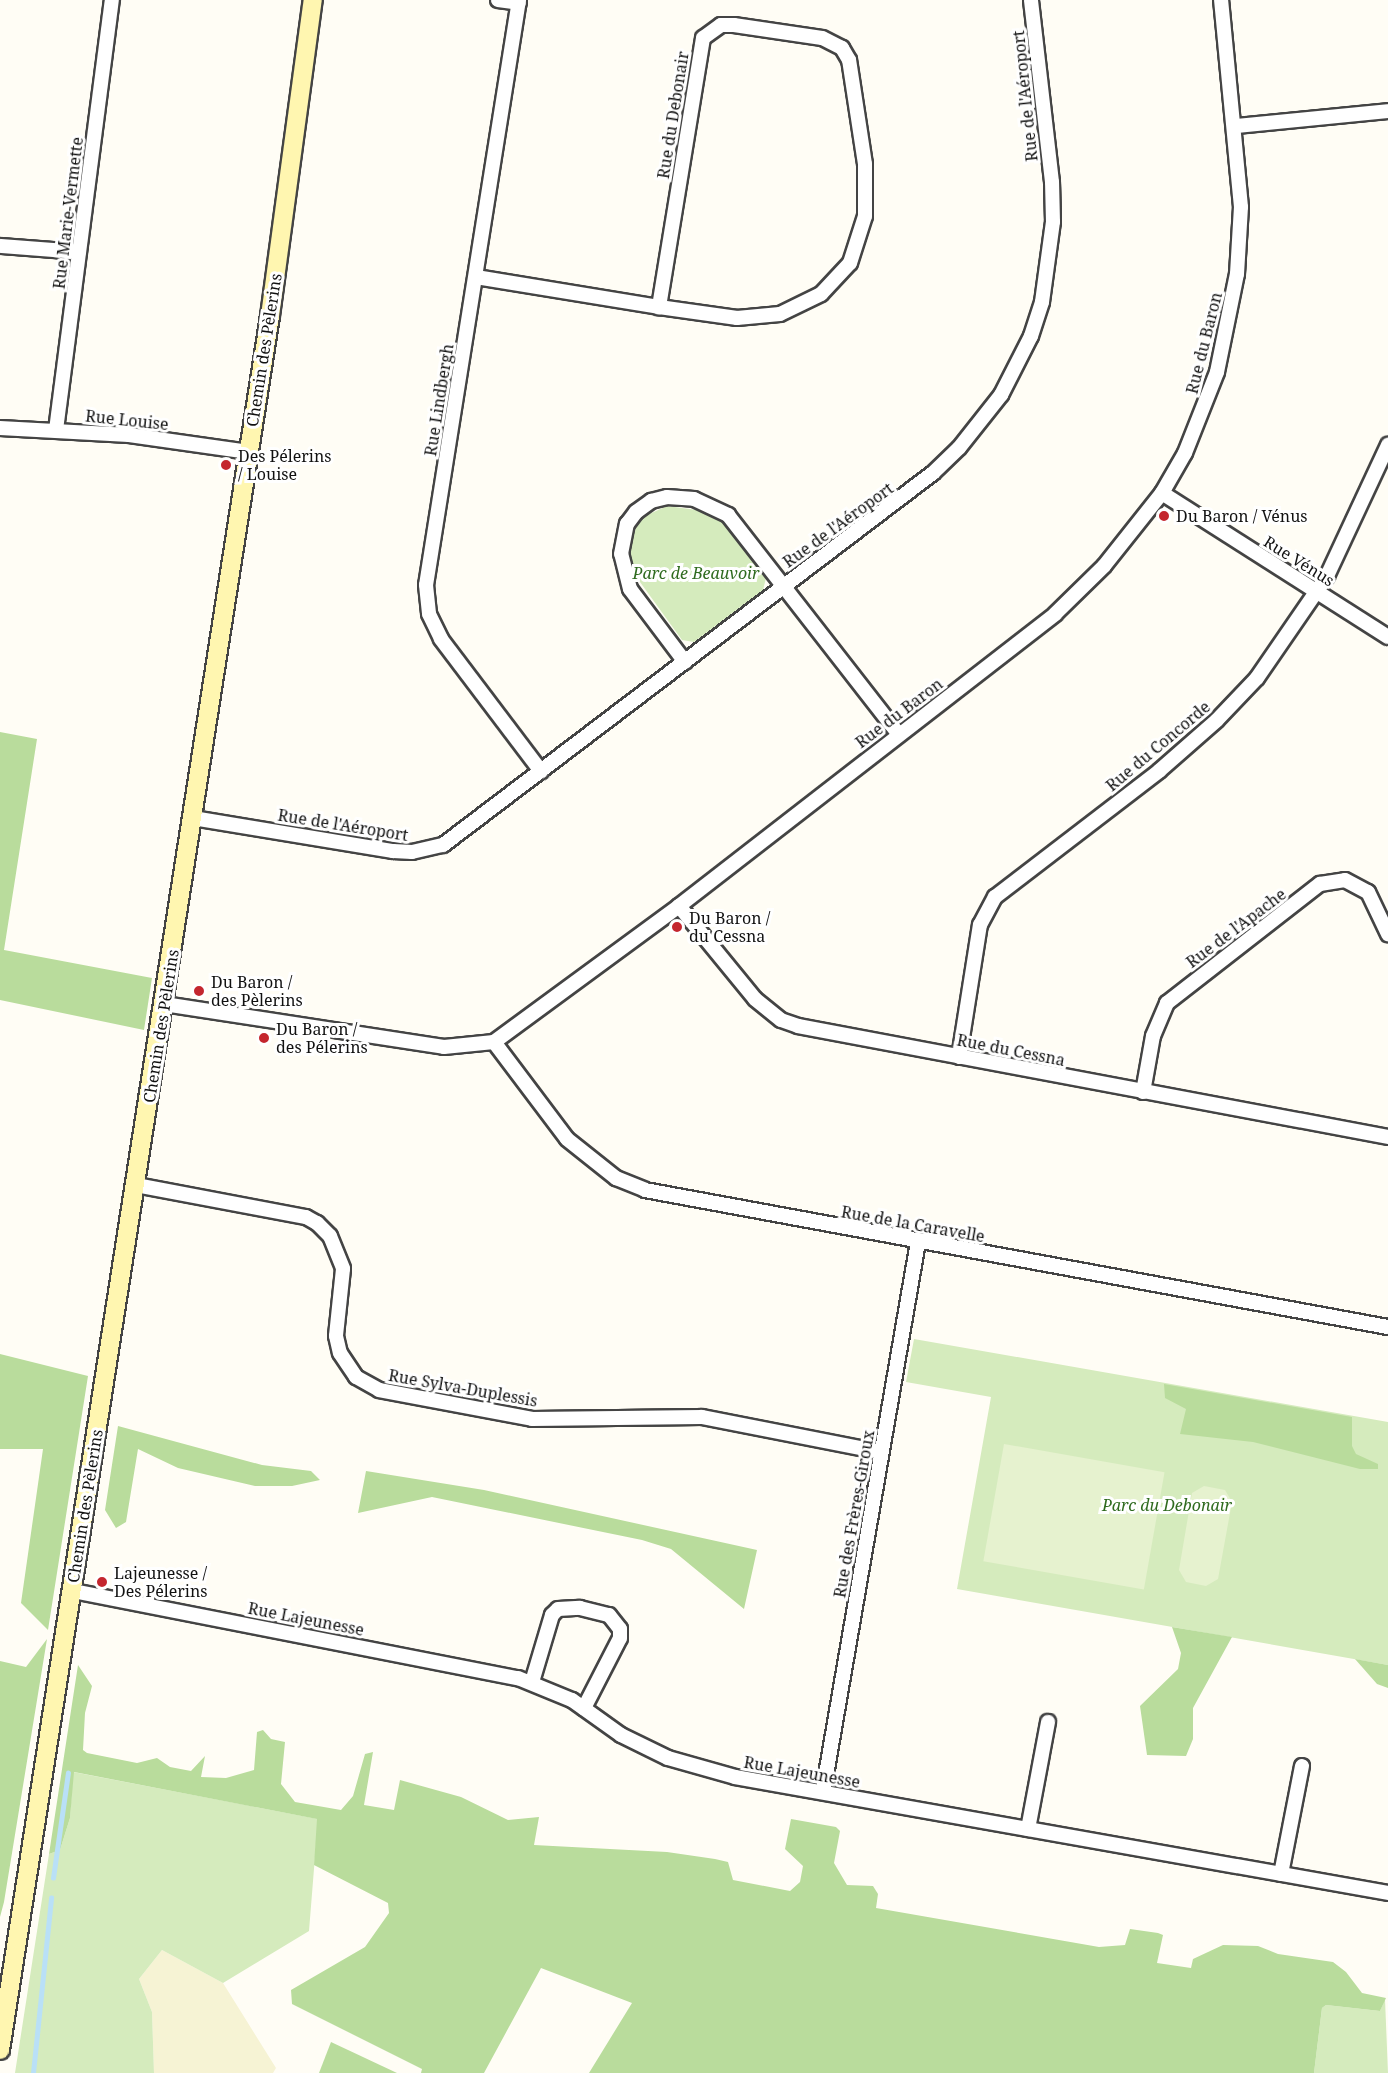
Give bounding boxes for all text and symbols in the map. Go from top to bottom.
street label: Rue de l'Aéroport [1009,30,1041,162]
street label: Rue du Debonair [653,50,693,180]
street label: Rue Marie-Vermette [49,136,87,290]
street label: Chemin des Pèlerins [242,272,286,428]
street label: Rue du Baron [1182,290,1226,396]
street label: Rue Lindbergh [421,343,457,457]
street label: Rue Louise [84,406,170,434]
place label: Des Pélerins / Louise [238,446,332,484]
marker: Des Pélerins / Louise [219,458,233,472]
street label: Rue de l'Aéroport [779,479,897,571]
place label: Du Baron / Vénus [1176,506,1308,526]
marker: Du Baron / Vénus [1157,509,1171,523]
street label: Rue Vénus [1260,532,1338,590]
park label: Parc de Beauvoir [633,563,759,583]
street label: Rue du Baron [852,674,946,752]
street label: Rue du Concorde [1102,697,1214,795]
street label: Rue de l'Aéroport [276,805,410,845]
street label: Rue de l'Apache [1182,884,1290,972]
place label: Du Baron / du Cessna [689,908,770,946]
marker: Du Baron / du Cessna [670,920,684,934]
street label: Chemin des Pèlerins [139,948,183,1104]
place label: Du Baron / des Pèlerins [211,972,303,1010]
marker: Du Baron / des Pèlerins [192,984,206,998]
place label: Du Baron / des Pélerins [276,1019,368,1057]
street label: Rue du Cessna [955,1030,1067,1070]
marker: Du Baron / des Pélerins [257,1031,271,1045]
street label: Rue de la Caravelle [840,1202,986,1246]
street label: Rue Sylva-Duplessis [387,1365,539,1411]
street label: Chemin des Pèlerins [63,1428,107,1584]
street label: Rue des Frères-Giroux [830,1429,878,1599]
park label: Parc du Debonair [1102,1495,1232,1515]
place label: Lajeunesse / Des Pélerins [114,1563,208,1601]
marker: Lajeunesse / Des Pélerins [95,1575,109,1589]
street label: Rue Lajeunesse [246,1598,366,1640]
street label: Rue Lajeunesse [742,1752,862,1792]

